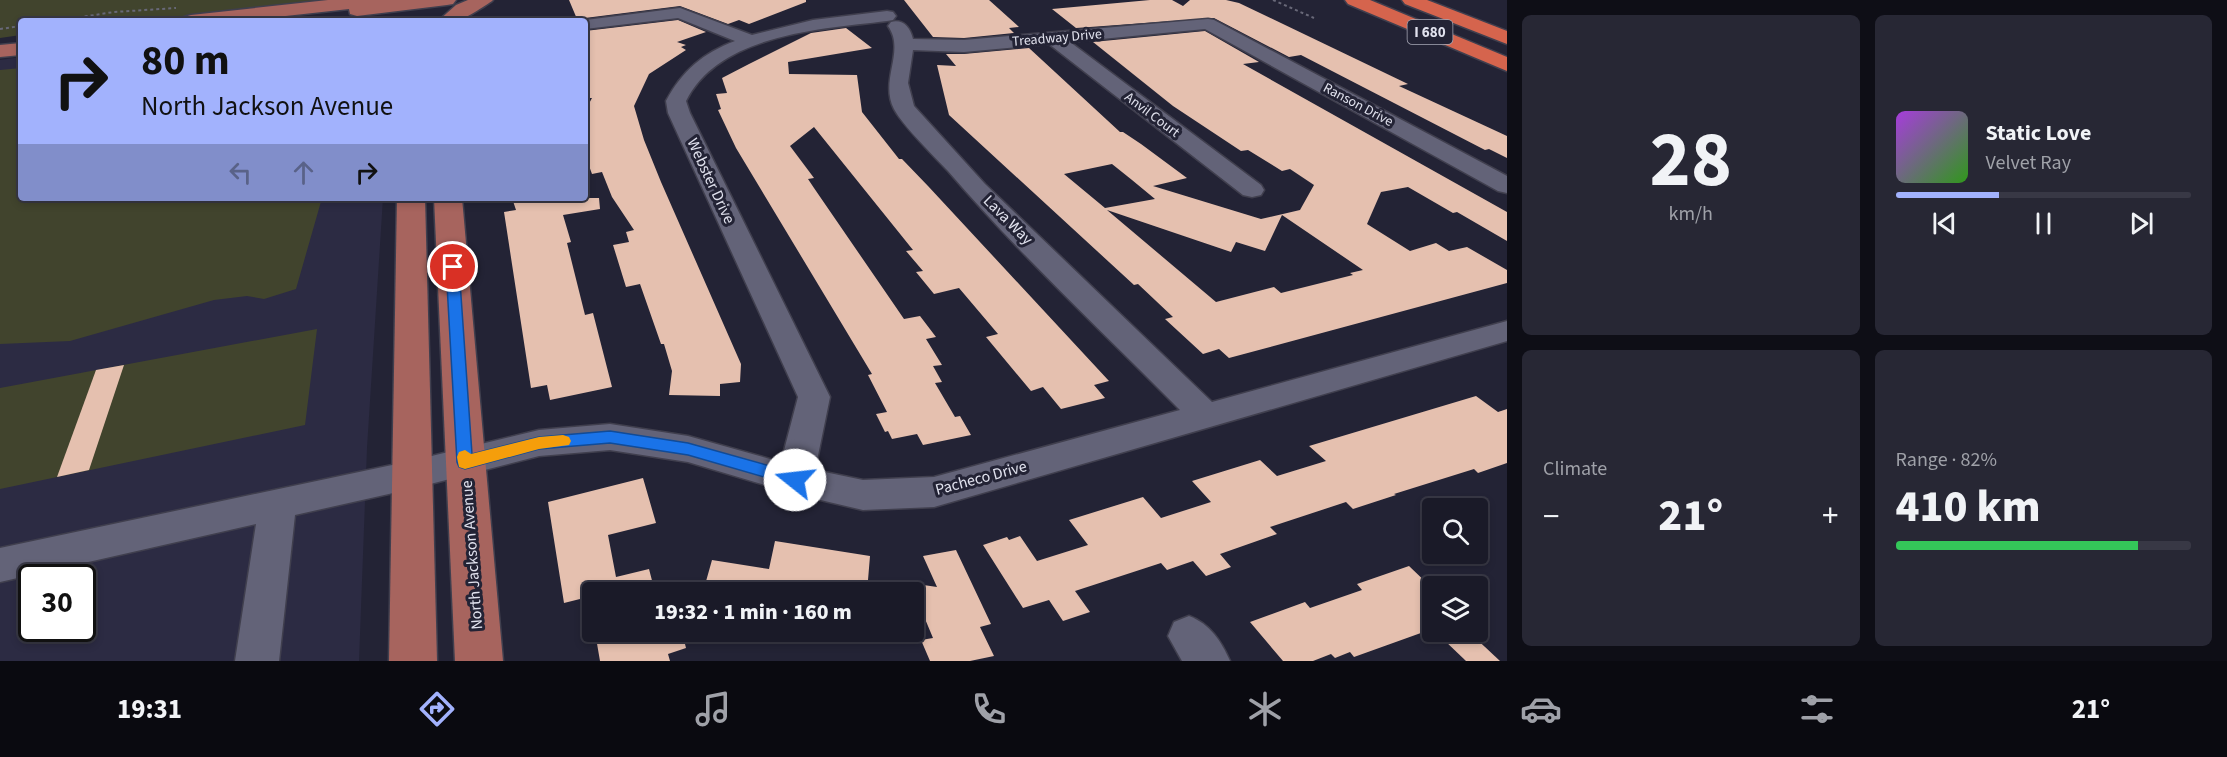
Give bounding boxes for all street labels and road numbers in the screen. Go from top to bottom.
road number: I 680 [1408,20,1452,44]
street label: Treadway Drive [1011,24,1103,52]
street label: Ranson Drive [1319,78,1397,132]
street label: Anvil Court [1120,88,1184,143]
street label: Webster Drive [682,135,740,228]
street label: Lava Way [978,190,1038,250]
street label: Pacheco Drive [933,455,1029,501]
street label: North Jackson Avenue [456,480,488,630]

